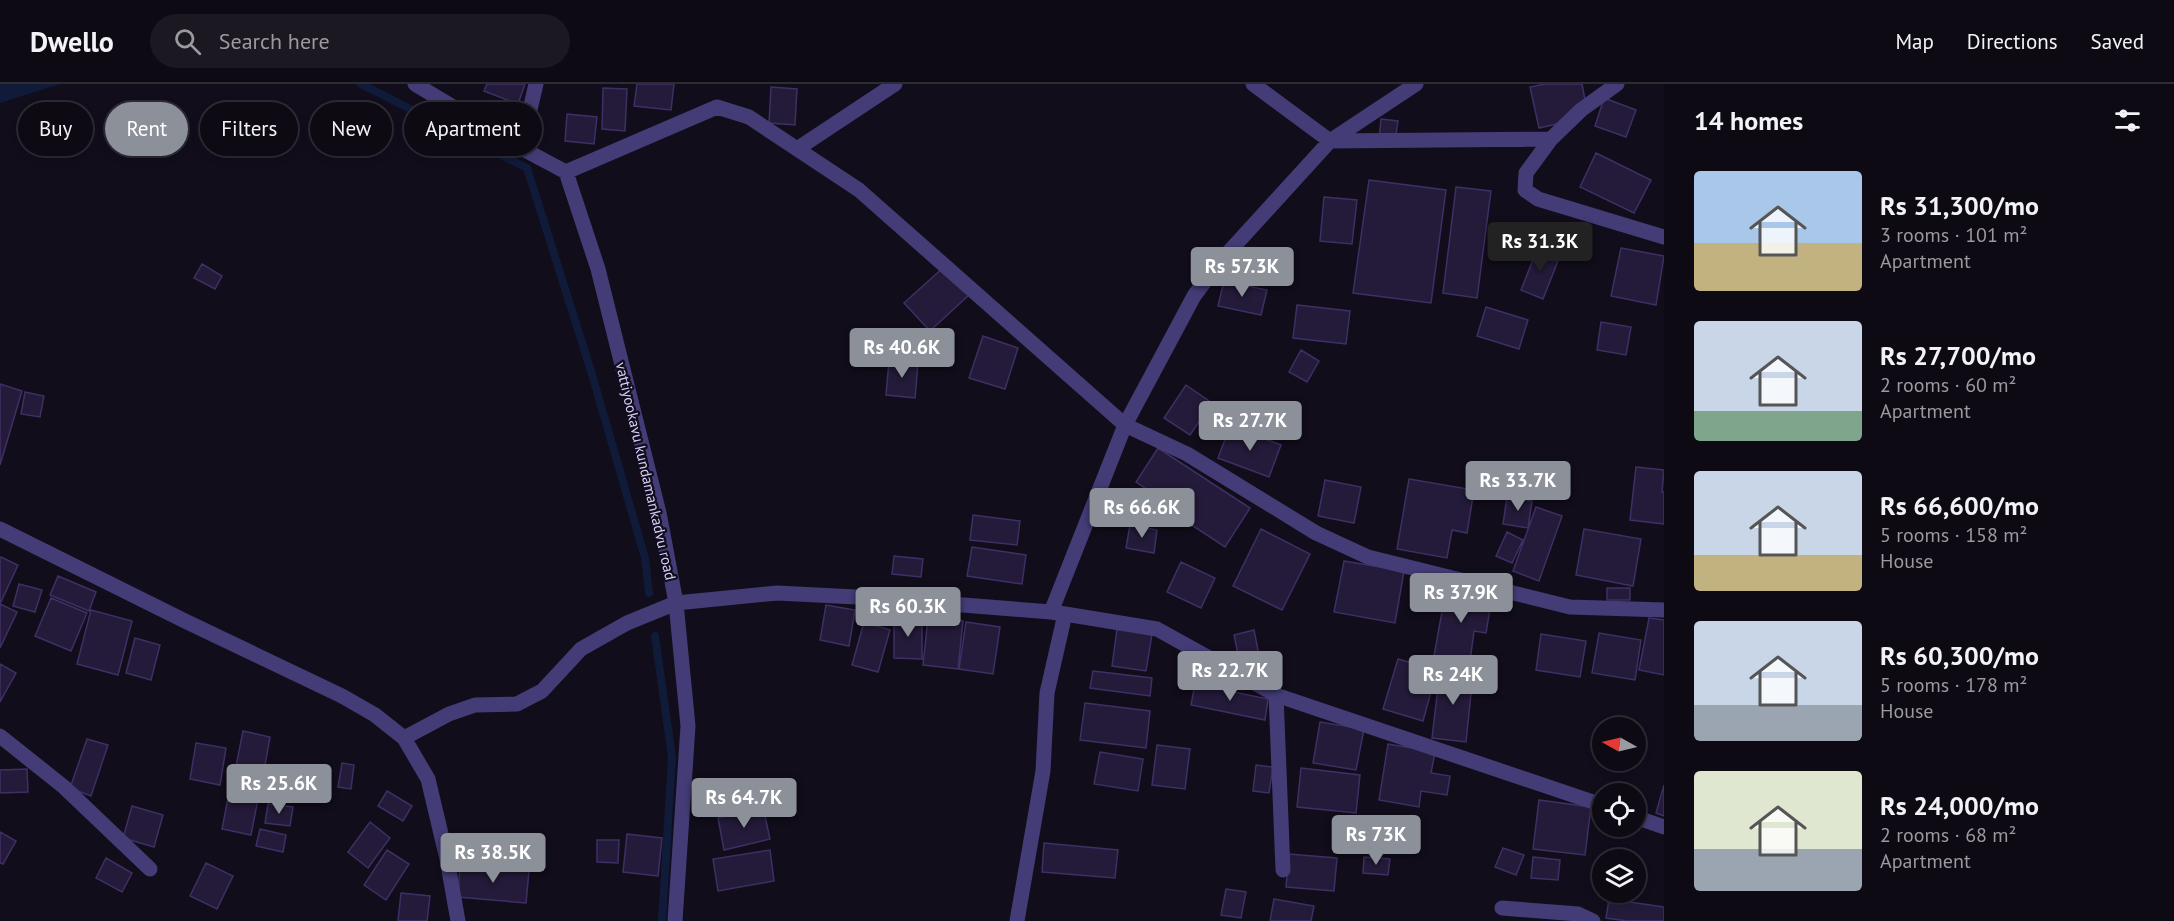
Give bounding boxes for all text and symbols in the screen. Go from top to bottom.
search box [150,14,570,68]
text: Dwello [30,23,114,60]
icon: search [171,25,204,58]
text: Search here [219,27,330,55]
text: Map [1895,28,1934,55]
text: Directions [1967,28,2058,55]
text: Saved [2091,28,2144,55]
chip: Buy [18,102,93,156]
chip: Rent [105,102,188,156]
chip: Filters [200,102,298,156]
chip: New [310,102,392,156]
chip: Apartment [404,102,542,156]
text: 14 homes [1694,104,1803,137]
icon: filters [2111,104,2144,137]
text: Rs 31,300/mo [1880,189,2039,222]
icon: home [1742,195,1814,267]
pin: Rs 31.3K [1478,222,1602,273]
text: 3 rooms · 101 m² [1880,222,2027,248]
text: Rs 31.3K [1502,228,1578,254]
pin: Rs 57.3K [1180,247,1304,298]
text: Apartment [1880,248,1971,274]
text: Rs 57.3K [1205,253,1279,279]
pin: Rs 40.6K [840,328,964,379]
text: Rs 40.6K [864,334,940,360]
text: Rs 27,700/mo [1880,339,2036,372]
icon: home [1742,345,1814,417]
street label: vattiyookavu kundamankadvu road [612,360,680,582]
text: 2 rooms · 60 m² [1880,372,2016,398]
text: Apartment [1880,398,1971,424]
pin: Rs 27.7K [1188,401,1312,452]
text: Rs 27.7K [1213,407,1287,433]
pin: Rs 33.7K [1456,461,1580,512]
text: Rs 33.7K [1480,467,1556,493]
pin: Rs 66.6K [1080,488,1204,539]
text: Rs 66,600/mo [1880,489,2039,522]
text: Rs 66.6K [1104,494,1180,520]
icon: home [1742,495,1814,567]
text: 5 rooms · 158 m² [1880,522,2027,548]
text: House [1880,548,1934,574]
pin: Rs 37.9K [1399,573,1523,624]
text: Rs 37.9K [1424,579,1498,605]
pin: Rs 60.3K [846,587,970,638]
text: Rs 60.3K [870,593,946,619]
text: Rs 60,300/mo [1880,639,2039,672]
icon: home [1742,645,1814,717]
pin: Rs 22.7K [1168,651,1292,702]
pin: Rs 24K [1404,655,1502,706]
text: Rs 22.7K [1192,657,1268,683]
text: Rs 24K [1423,661,1483,687]
text: 5 rooms · 178 m² [1880,672,2027,698]
text: House [1880,698,1934,724]
north arrow [1592,717,1646,771]
map controls [1592,717,1646,903]
pin: Rs 25.6K [217,764,341,815]
text: Rs 25.6K [241,770,317,796]
pin: Rs 64.7K [682,778,806,829]
button: locate [1592,783,1646,837]
text: Rs 64.7K [706,784,782,810]
text: Rs 24,000/mo [1880,789,2039,822]
icon: home [1742,795,1814,867]
pin: Rs 73K [1327,815,1425,866]
text: Rs 73K [1346,821,1406,847]
text: 2 rooms · 68 m² [1880,822,2016,848]
pin: Rs 38.5K [431,833,555,884]
text: Rs 38.5K [455,839,531,865]
text: Apartment [1880,848,1971,874]
button: layers [1592,849,1646,903]

